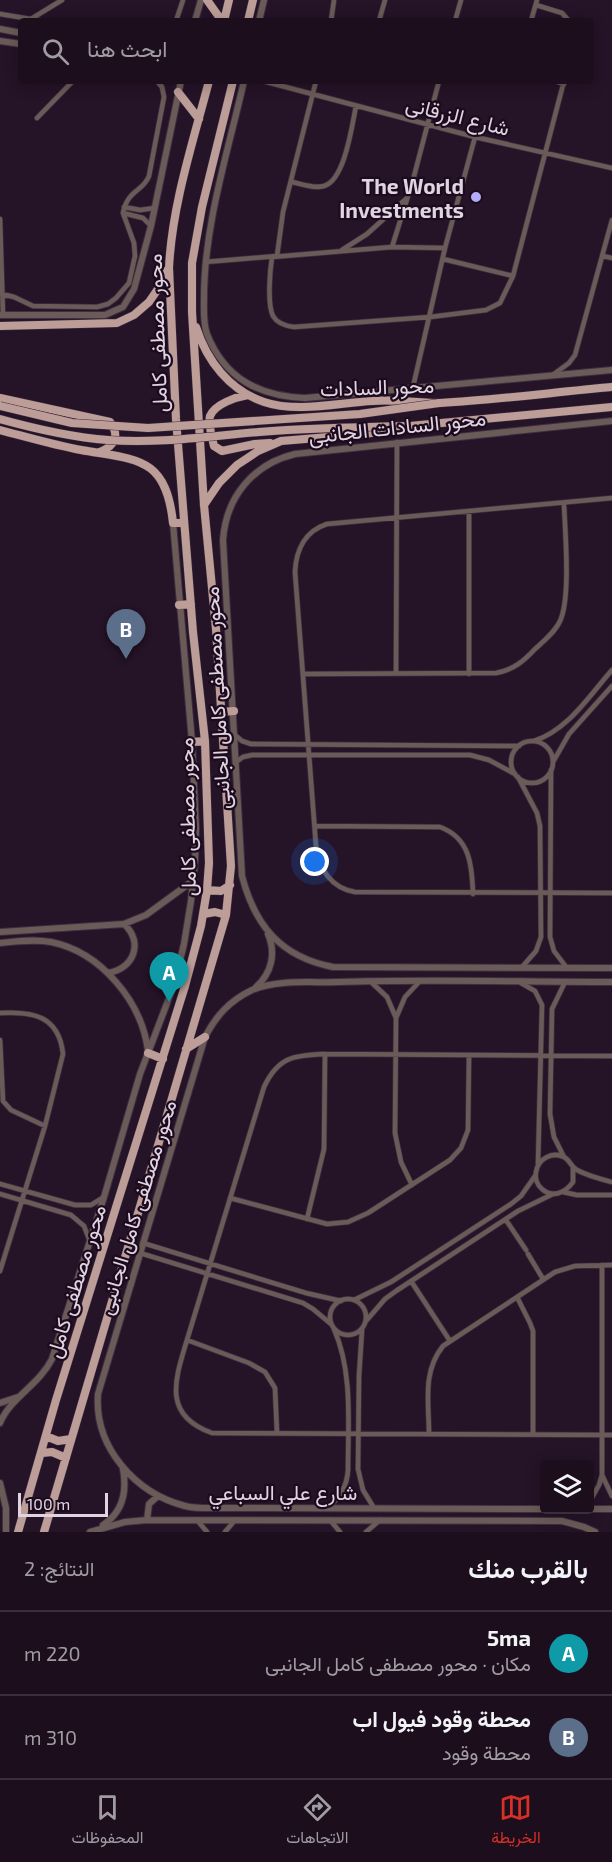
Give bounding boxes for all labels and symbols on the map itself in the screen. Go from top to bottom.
street label: شارع الزرقانى [403,90,513,143]
place label: The World Investments [339,173,464,222]
marker: The World Investments [469,190,483,204]
street label: محور مصطفى كامل [141,253,173,413]
street label: محور السادات [320,372,435,402]
street label: محور السادات الجانبى [307,404,487,450]
street label: محور مصطفى كامل الجانبى [198,586,236,810]
pin: B [106,610,146,659]
street label: محور مصطفى كامل [172,737,202,897]
your location [300,847,329,876]
pin: A [150,952,188,1002]
street label: محور مصطفى كامل الجانبى [91,1097,183,1318]
street label: محور مصطفى كامل [40,1201,112,1361]
street label: شارع علي السباعي [209,1479,357,1510]
scale bar [18,1490,108,1518]

